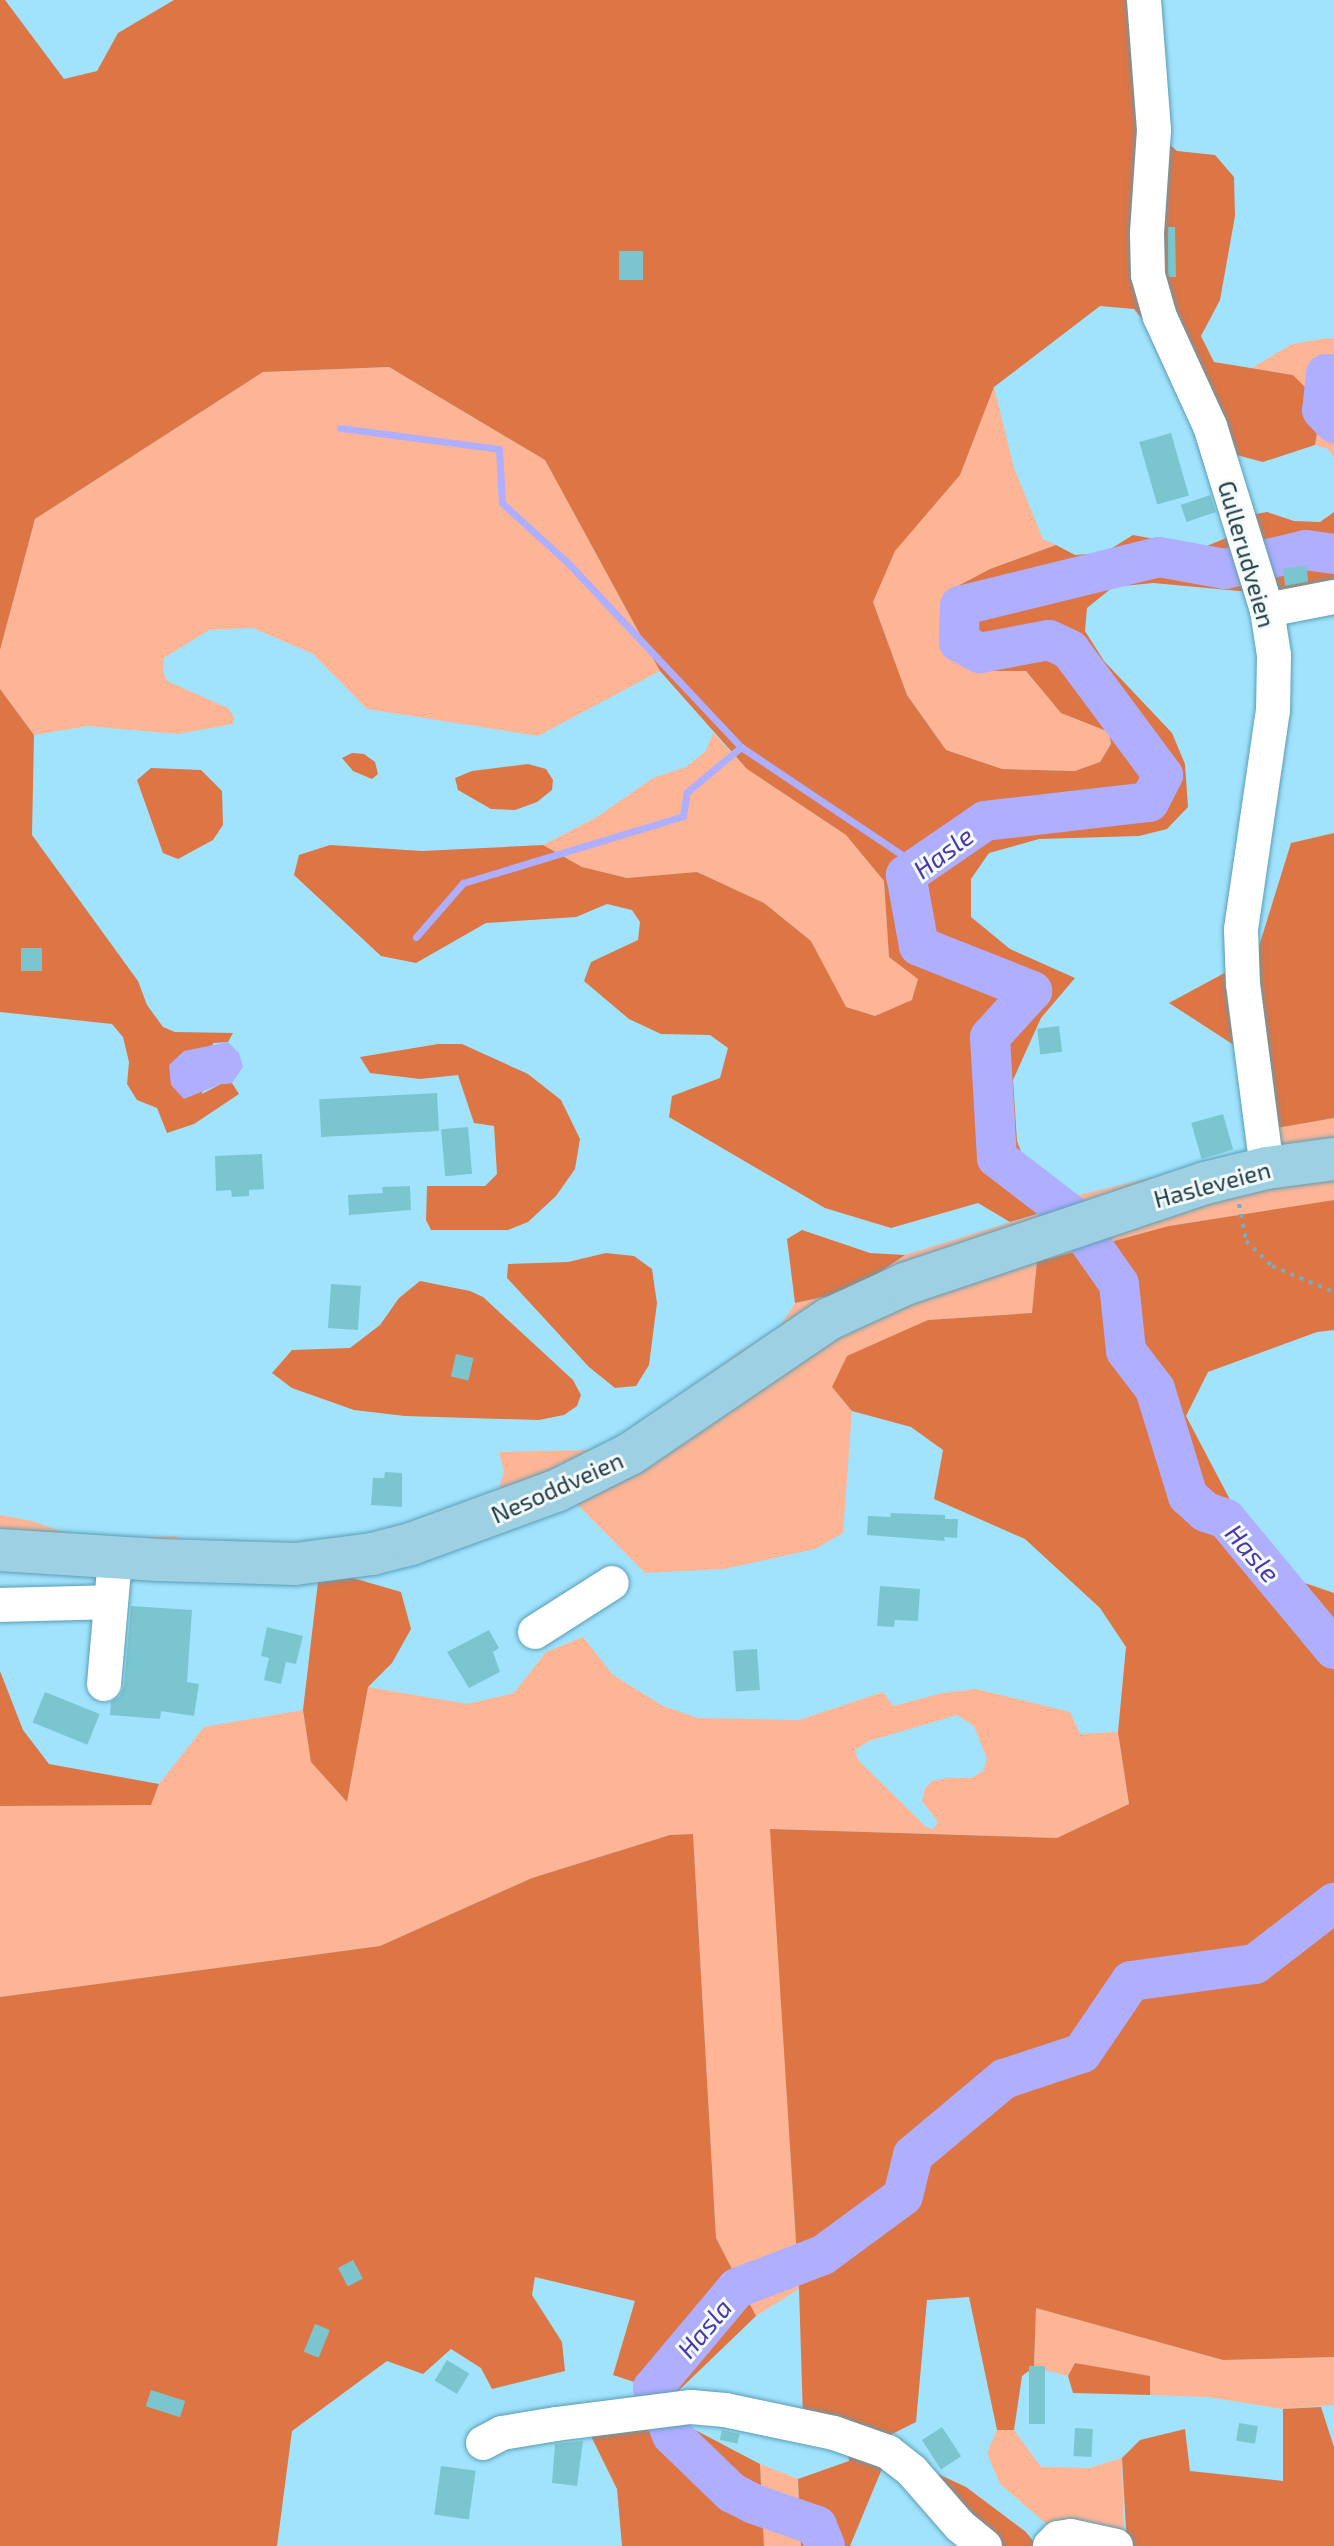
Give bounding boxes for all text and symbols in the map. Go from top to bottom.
street label: Gullerudveien [1212,477,1282,631]
water label: Hasle [907,819,979,885]
street label: Hasleveien [1151,1155,1273,1213]
street label: Nesoddveien [487,1445,627,1529]
water label: Hasle [1219,1518,1287,1588]
water label: Hasla [670,2292,738,2364]

